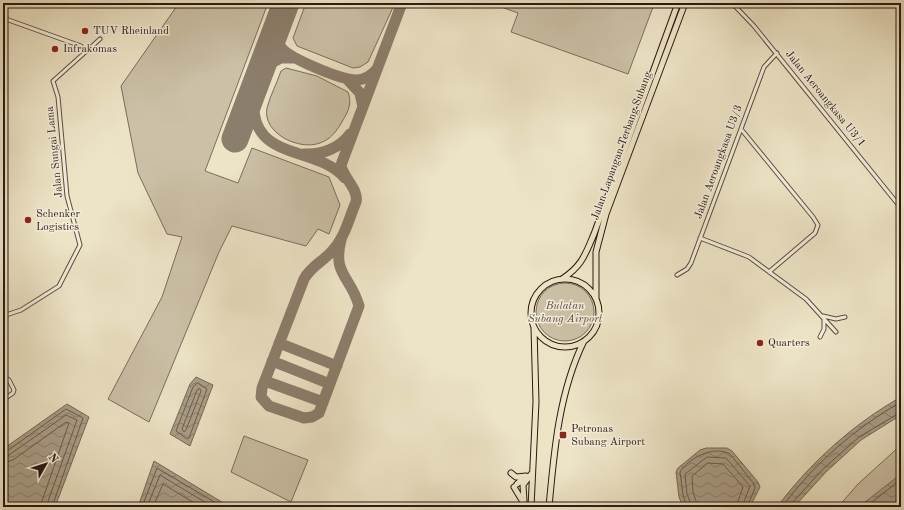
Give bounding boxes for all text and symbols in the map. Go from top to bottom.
marker: TUV Rheinland [80,26,90,36]
place label: TUV Rheinland [93,26,169,37]
marker: Infrakomas [50,44,60,54]
place label: Infrakomas [63,44,117,55]
street label: Jalan Aeroangkasa U3/1 [783,49,867,149]
street label: Jalan Lapangan Terbang Subang [590,70,654,222]
street label: Jalan Aeroangkasa U3/3 [693,104,745,220]
street label: Jalan Sungai Lama [45,105,65,198]
place label: Schenker Logistics [36,209,80,233]
marker: Schenker Logistics [23,215,33,225]
park label: Bulatan Subang Airport [528,301,603,325]
marker: Quarters [755,338,765,348]
place label: Quarters [768,338,810,349]
place label: Petronas Subang Airport [571,424,645,448]
marker: Petronas Subang Airport [558,430,568,440]
north arrow [26,444,66,484]
text: N [46,452,60,466]

